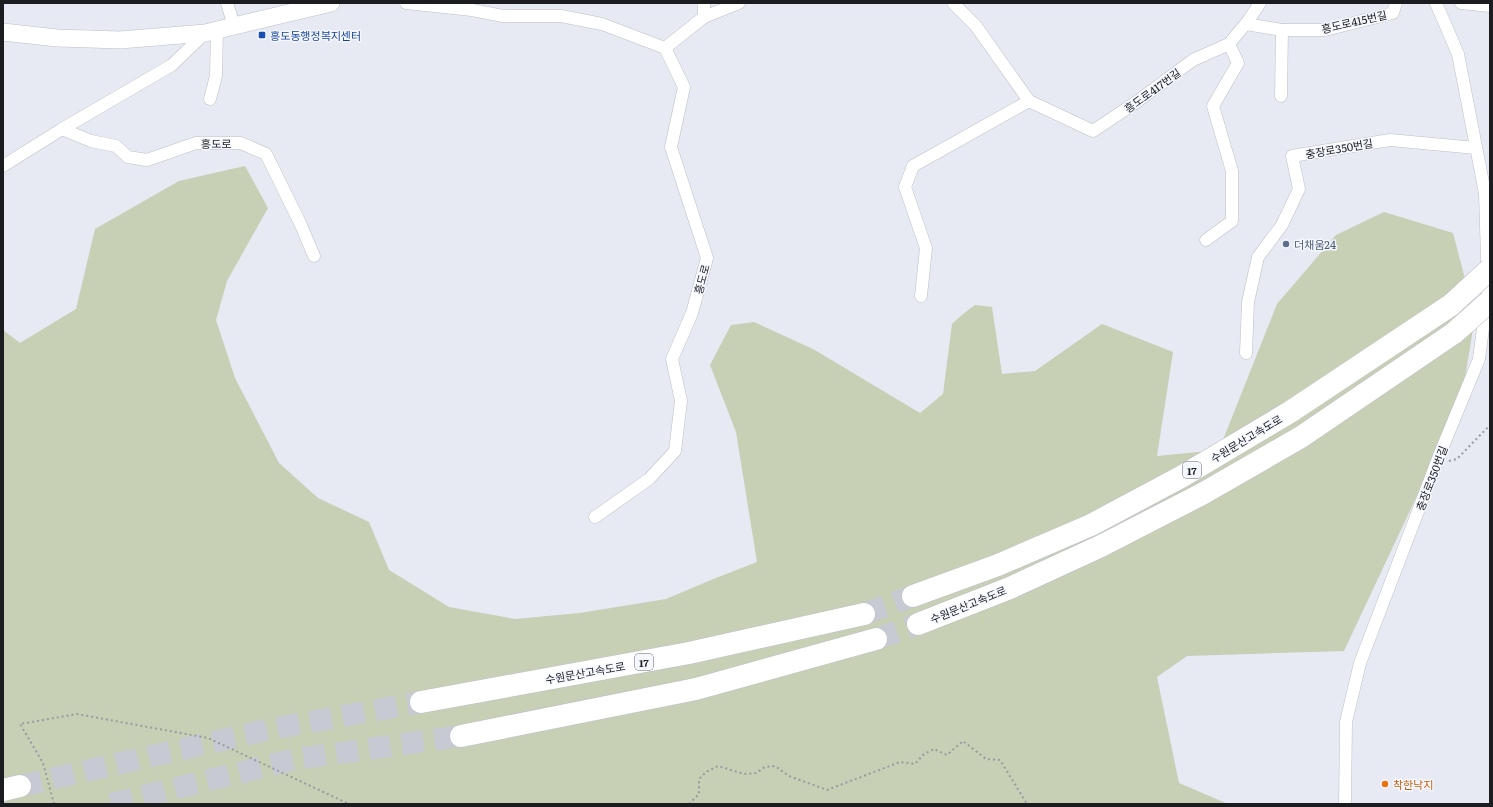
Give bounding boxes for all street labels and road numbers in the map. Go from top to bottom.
street label: 흥도로415번길 [1320,6,1388,36]
street label: 흥도로417번길 [1120,64,1184,116]
street label: 충장로350번길 [1304,134,1374,162]
street label: 흥도로 [201,135,231,151]
street label: 흥도로 [689,262,713,296]
street label: 수원문산고속도로 [1207,410,1285,466]
street label: 충장로350번길 [1411,443,1451,513]
road number: 17 [1183,462,1201,478]
street label: 수원문산고속도로 [927,581,1009,627]
road number: 17 [635,654,653,670]
street label: 수원문산고속도로 [544,657,626,687]

